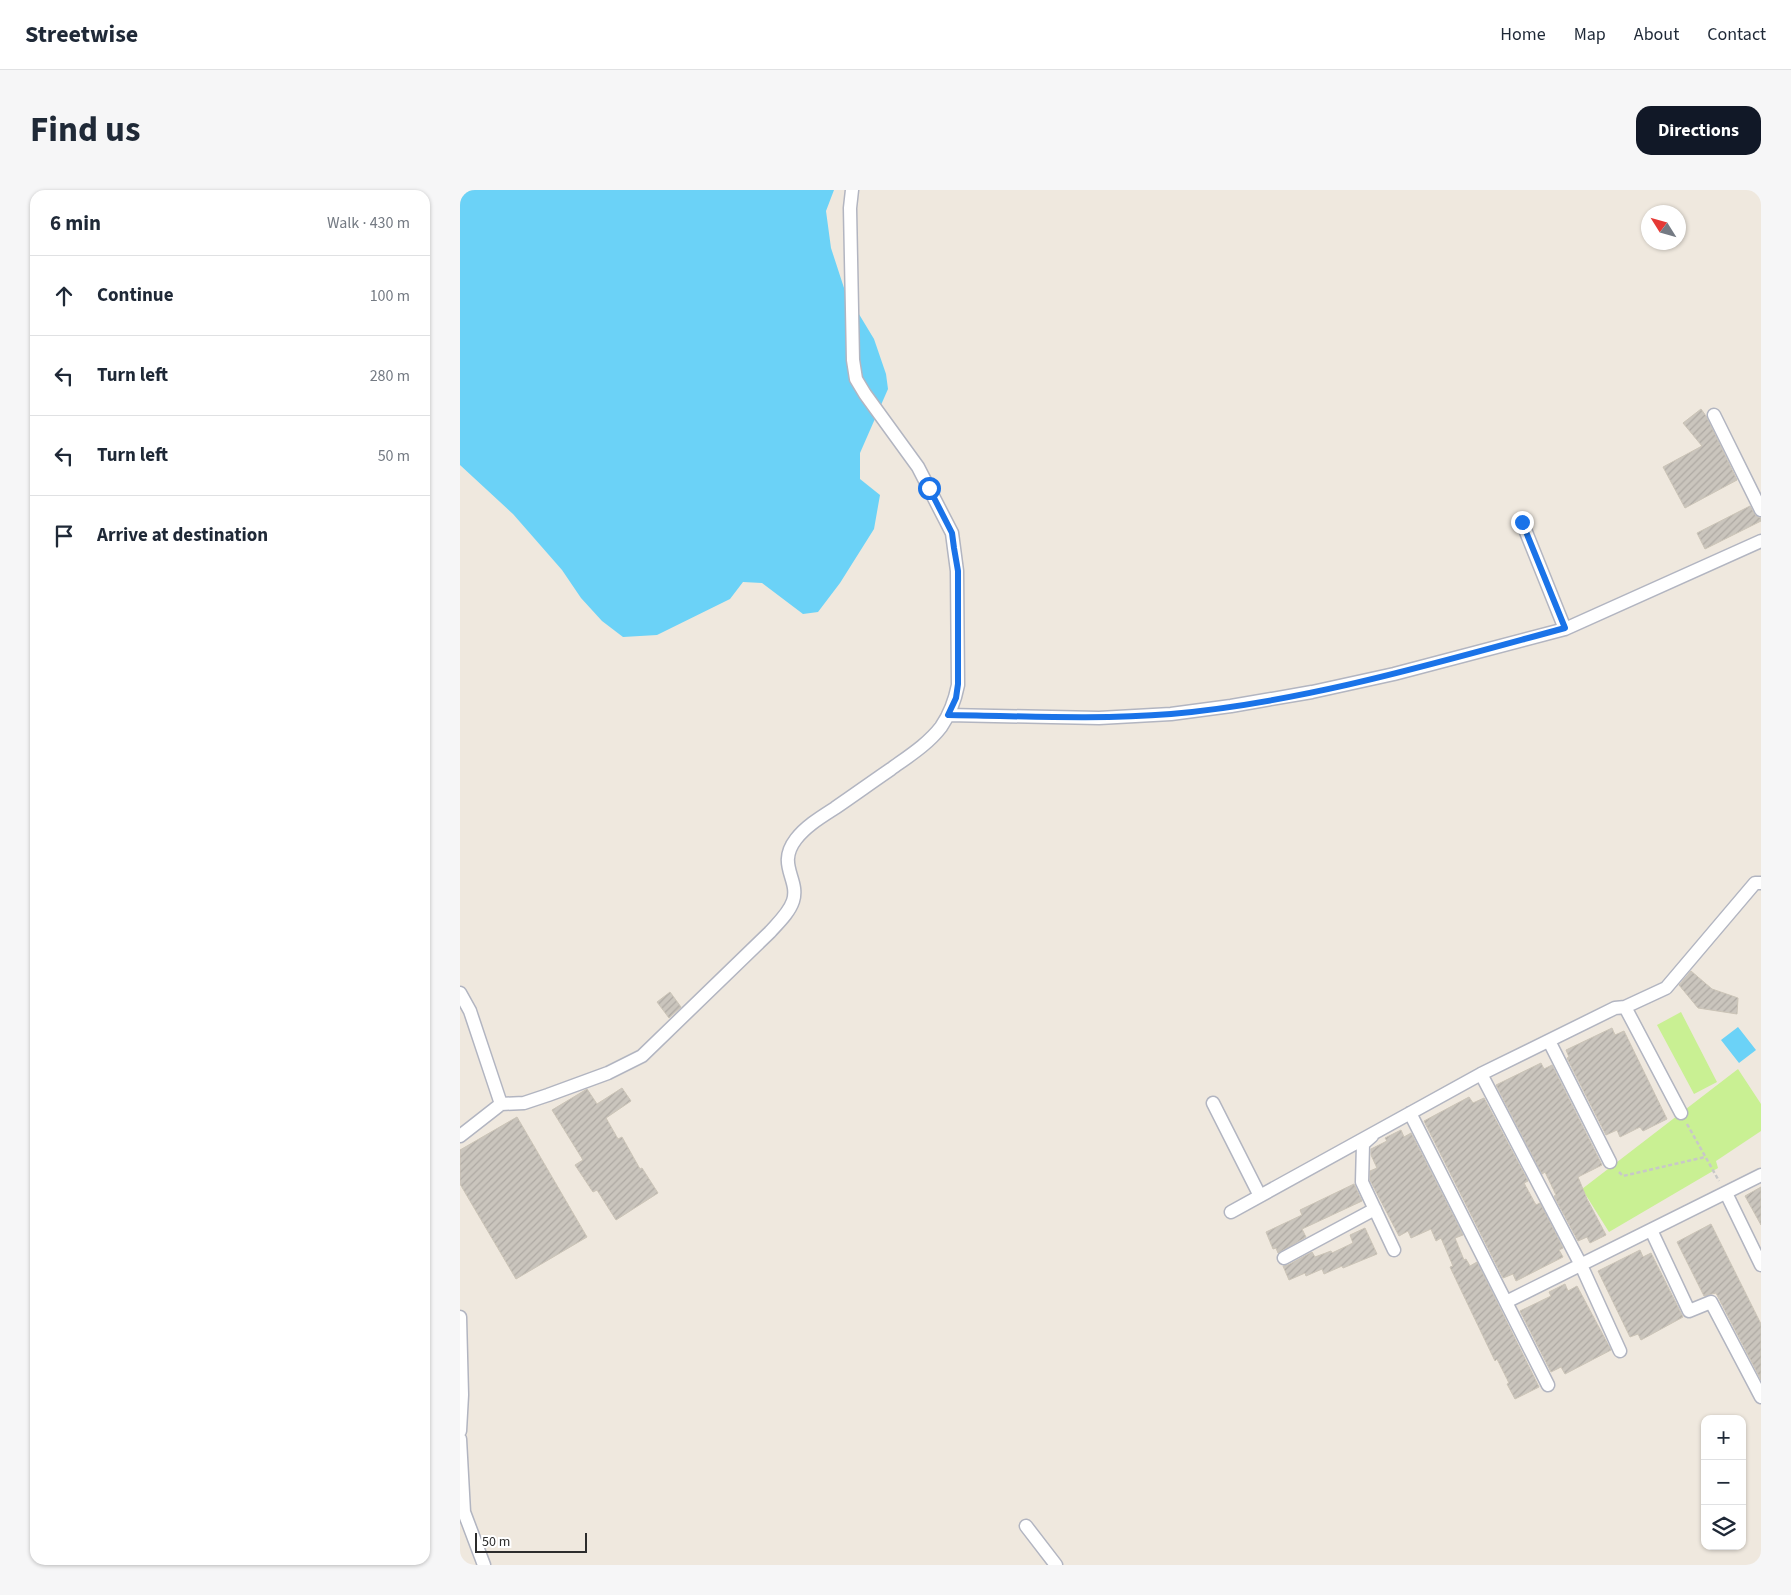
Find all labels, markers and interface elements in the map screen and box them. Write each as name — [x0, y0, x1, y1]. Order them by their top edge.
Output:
text: Streetwise — [25, 17, 138, 52]
text: Home — [1500, 22, 1546, 47]
text: Map — [1574, 22, 1606, 47]
text: About — [1634, 22, 1679, 47]
text: Contact — [1707, 22, 1766, 47]
text: Find us — [30, 105, 140, 155]
button: Directions — [1636, 106, 1761, 155]
north arrow — [1641, 205, 1686, 250]
text: 6 min — [50, 208, 101, 238]
text: Walk · 430 m — [327, 212, 410, 234]
icon: ahead — [50, 282, 78, 310]
text: Continue — [97, 282, 174, 309]
text: 100 m — [370, 285, 410, 307]
icon: left — [50, 362, 78, 390]
text: Turn left — [97, 362, 168, 389]
text: 280 m — [370, 365, 410, 387]
icon: left — [50, 442, 78, 470]
text: Turn left — [97, 442, 168, 469]
text: 50 m — [378, 445, 410, 467]
route start — [918, 477, 941, 500]
route end — [1511, 511, 1534, 534]
icon: arrive — [50, 522, 78, 550]
text: Arrive at destination — [97, 522, 268, 549]
map controls — [1701, 1415, 1746, 1550]
button: + — [1701, 1415, 1746, 1460]
button: − — [1701, 1460, 1746, 1505]
button: layers — [1701, 1505, 1746, 1550]
scale bar — [475, 1530, 588, 1553]
text: 50 m — [482, 1532, 510, 1552]

